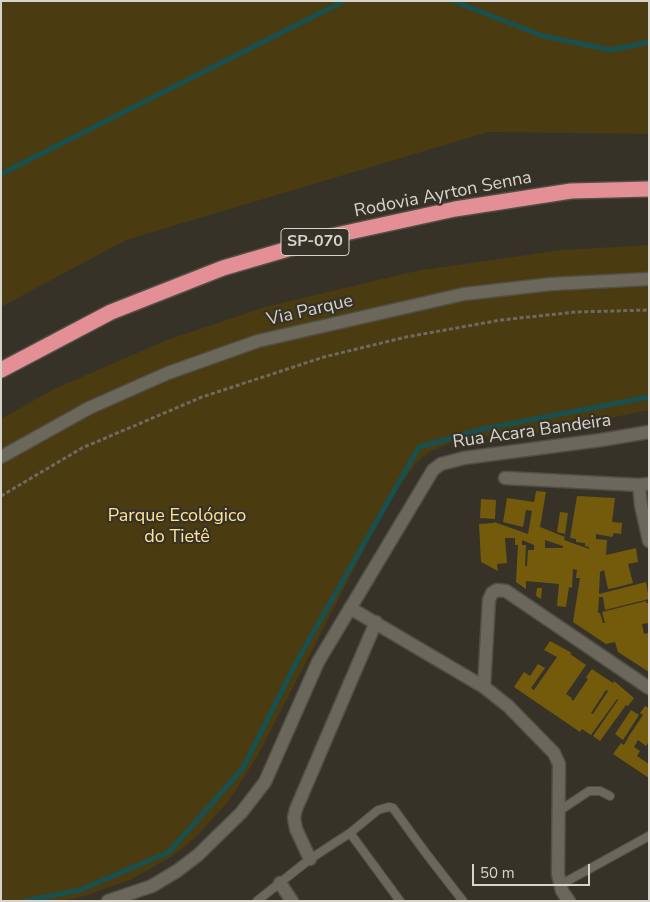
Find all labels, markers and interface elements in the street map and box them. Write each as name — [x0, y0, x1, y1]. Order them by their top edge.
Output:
street label: Rodovia Ayrton Senna — [352, 167, 534, 223]
road number: SP-070 — [281, 228, 349, 256]
street label: Via Parque — [265, 291, 355, 331]
street label: Rua Acara Bandeira — [451, 410, 613, 454]
park label: Parque Ecológico do Tietê — [108, 506, 246, 548]
scale bar — [475, 854, 592, 886]
text: 50 m — [480, 863, 515, 883]

